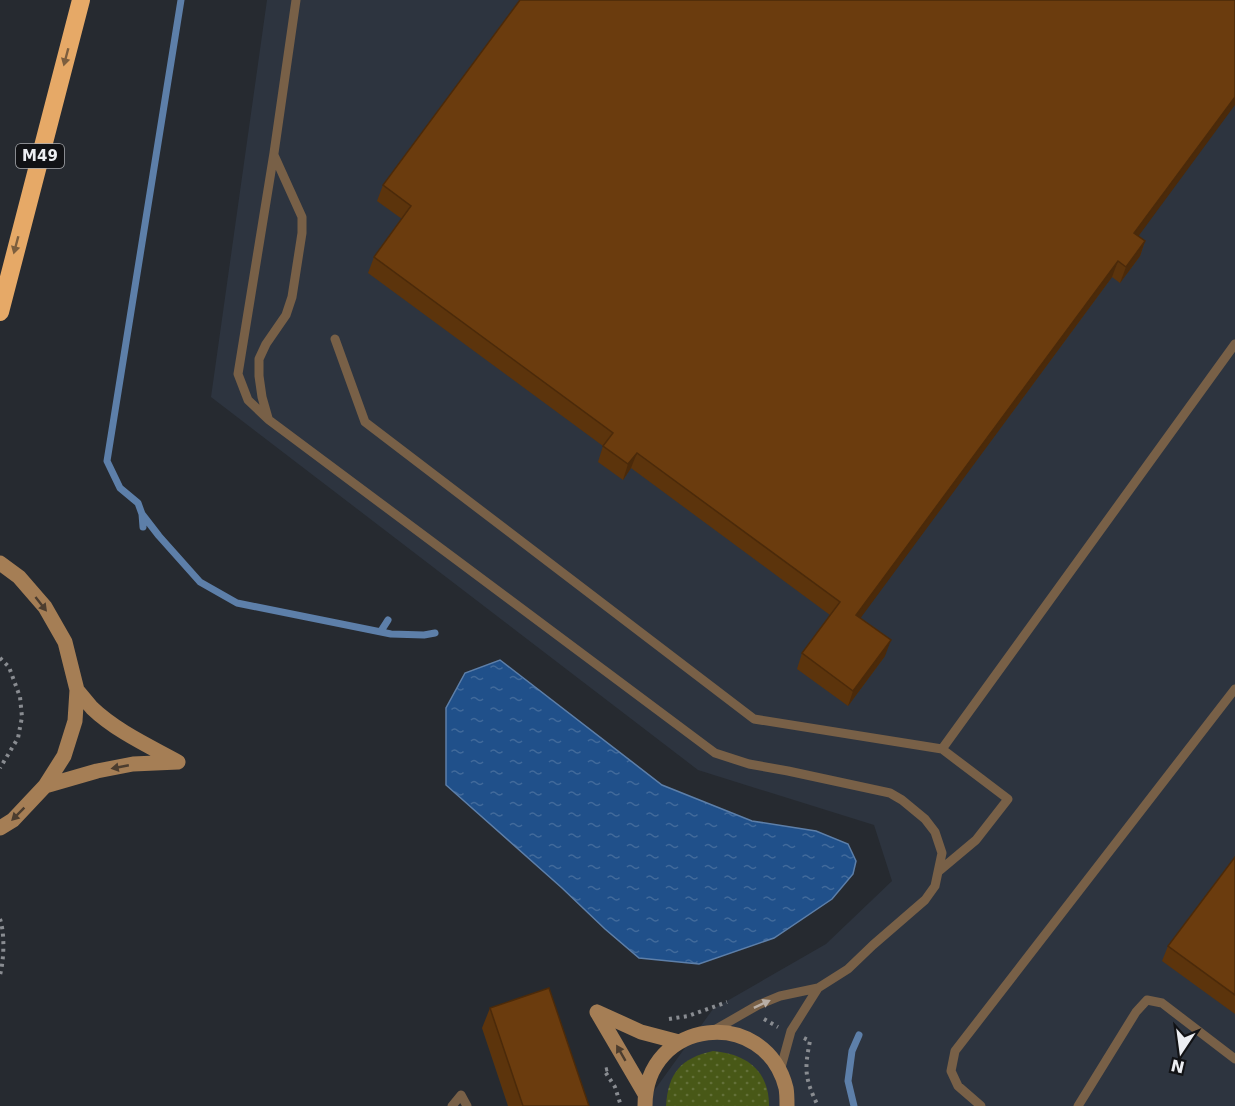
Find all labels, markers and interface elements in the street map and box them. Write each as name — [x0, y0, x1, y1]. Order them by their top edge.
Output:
one-way arrow — [61, 48, 70, 66]
road number: M49 — [16, 144, 64, 168]
one-way arrow — [11, 236, 21, 254]
one-way arrow — [35, 596, 47, 611]
one-way arrow — [110, 763, 129, 772]
one-way arrow — [12, 807, 26, 821]
one-way arrow — [754, 999, 771, 1008]
north arrow — [1151, 1022, 1211, 1082]
one-way arrow — [615, 1045, 626, 1061]
text: N — [1169, 1055, 1186, 1077]

